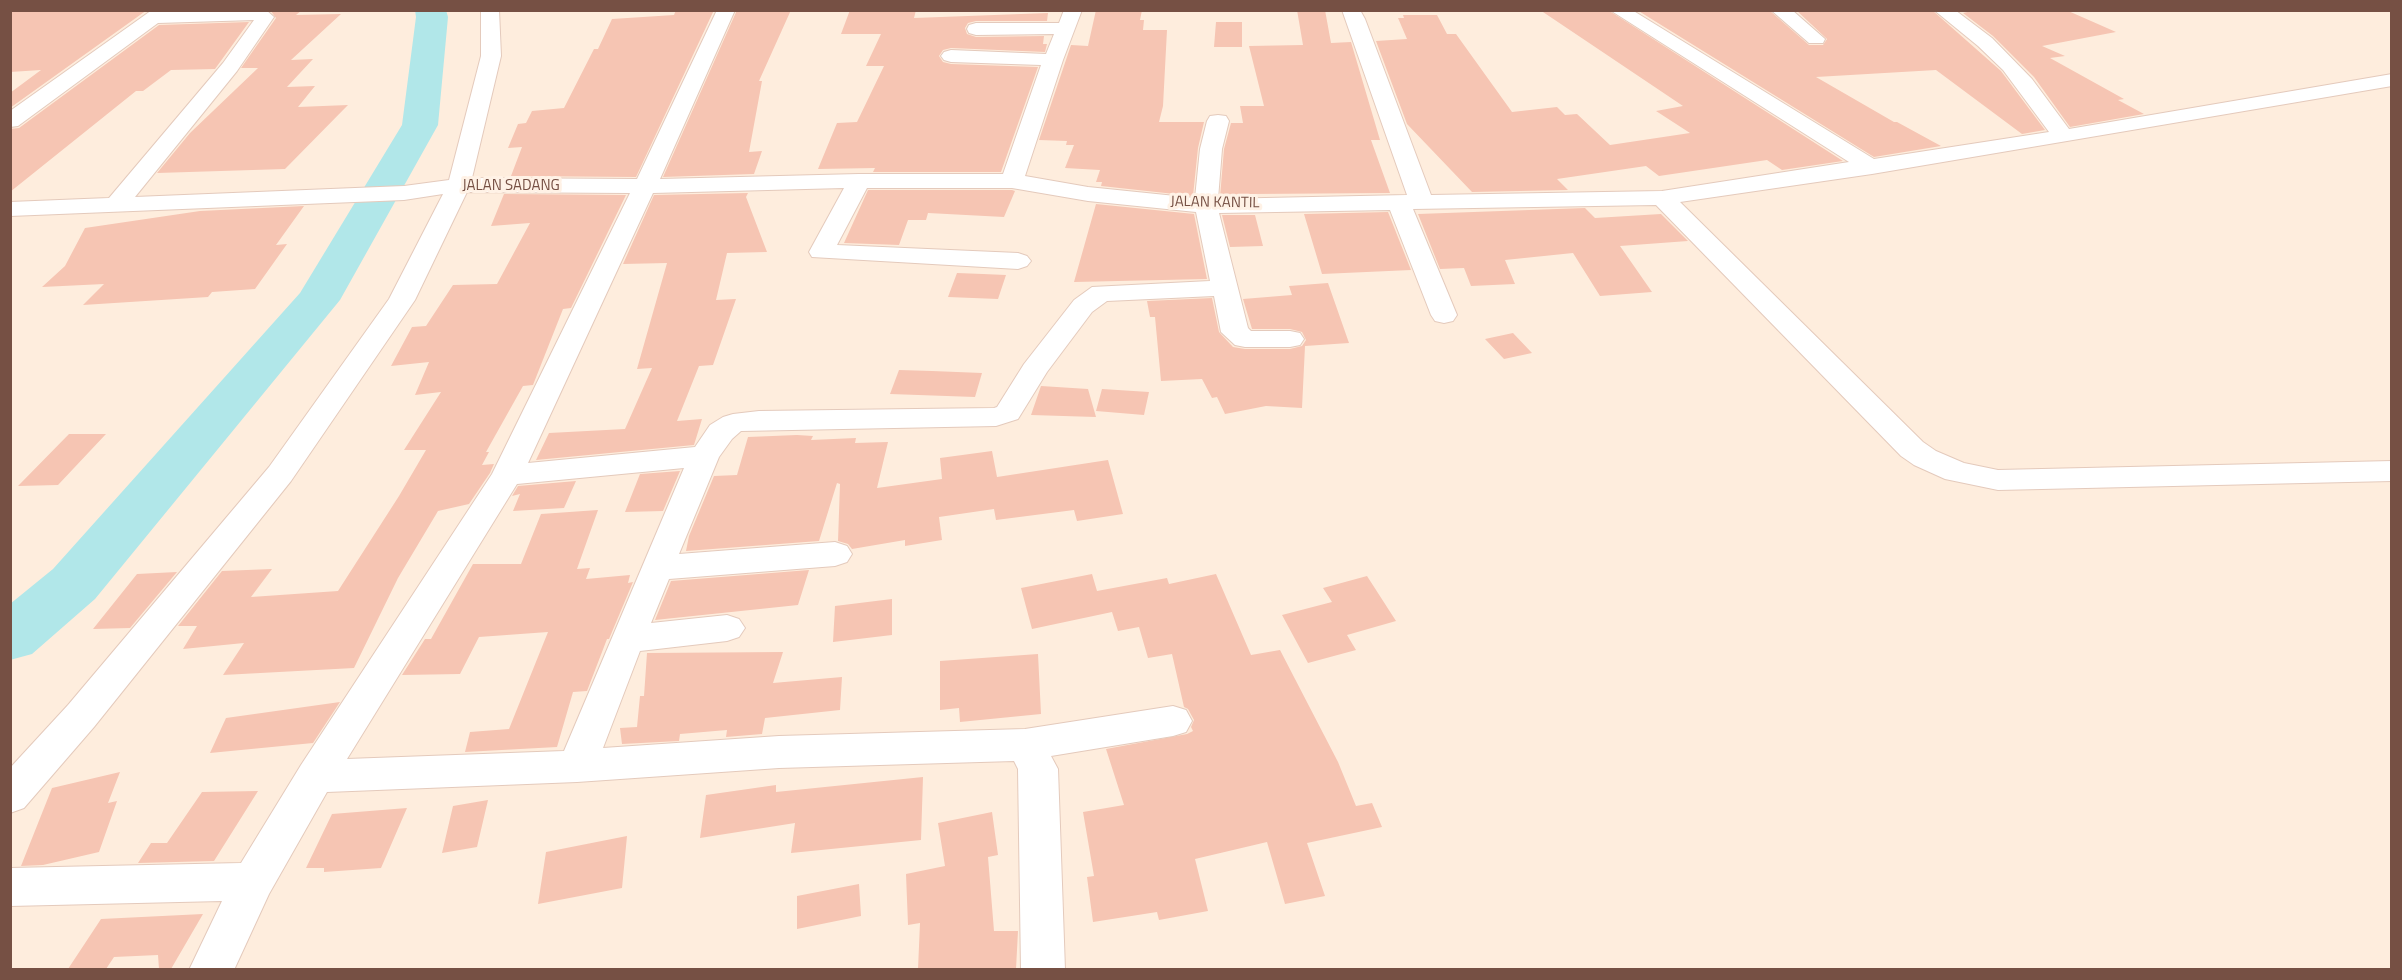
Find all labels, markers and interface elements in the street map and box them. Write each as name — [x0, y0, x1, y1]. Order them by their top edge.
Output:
street label: JALAN SADANG — [462, 177, 560, 195]
street label: JALAN KANTIL — [1170, 193, 1260, 213]

